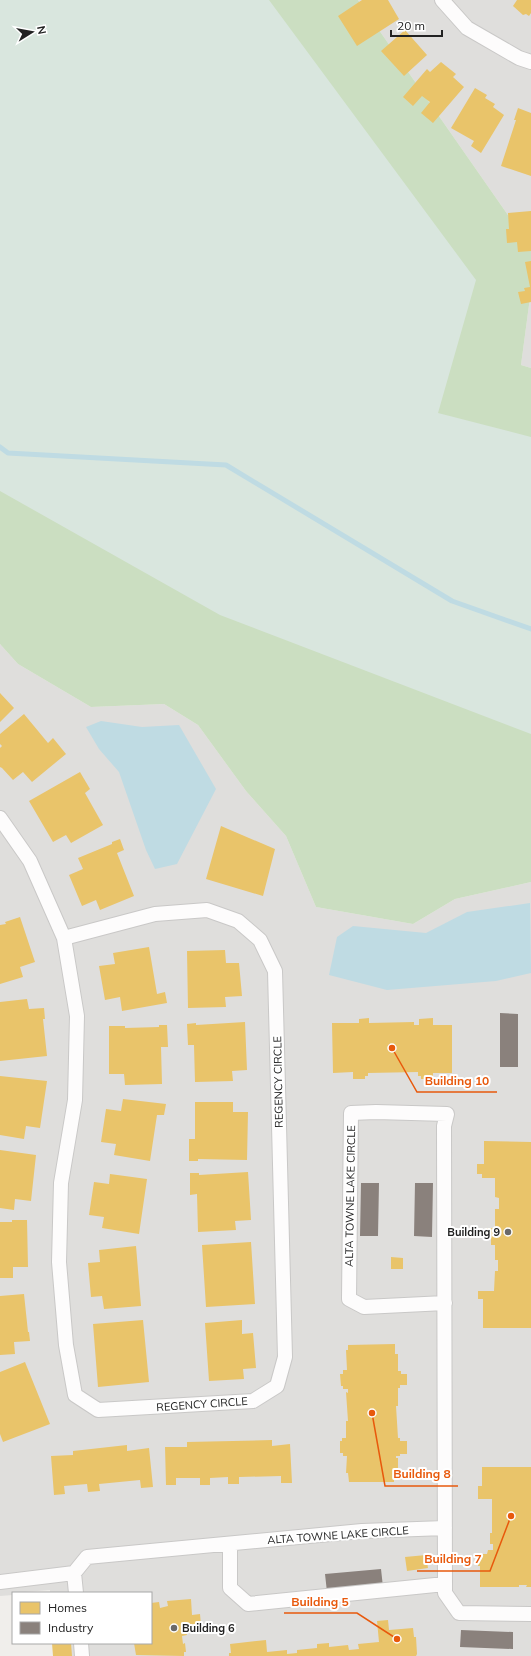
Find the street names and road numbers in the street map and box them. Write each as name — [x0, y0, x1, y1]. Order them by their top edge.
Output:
street label: REGENCY CIRCLE — [270, 1036, 286, 1128]
street label: ALTA TOWNE LAKE CIRCLE — [342, 1125, 358, 1267]
street label: REGENCY CIRCLE — [156, 1394, 248, 1414]
street label: ALTA TOWNE LAKE CIRCLE — [267, 1523, 409, 1547]

